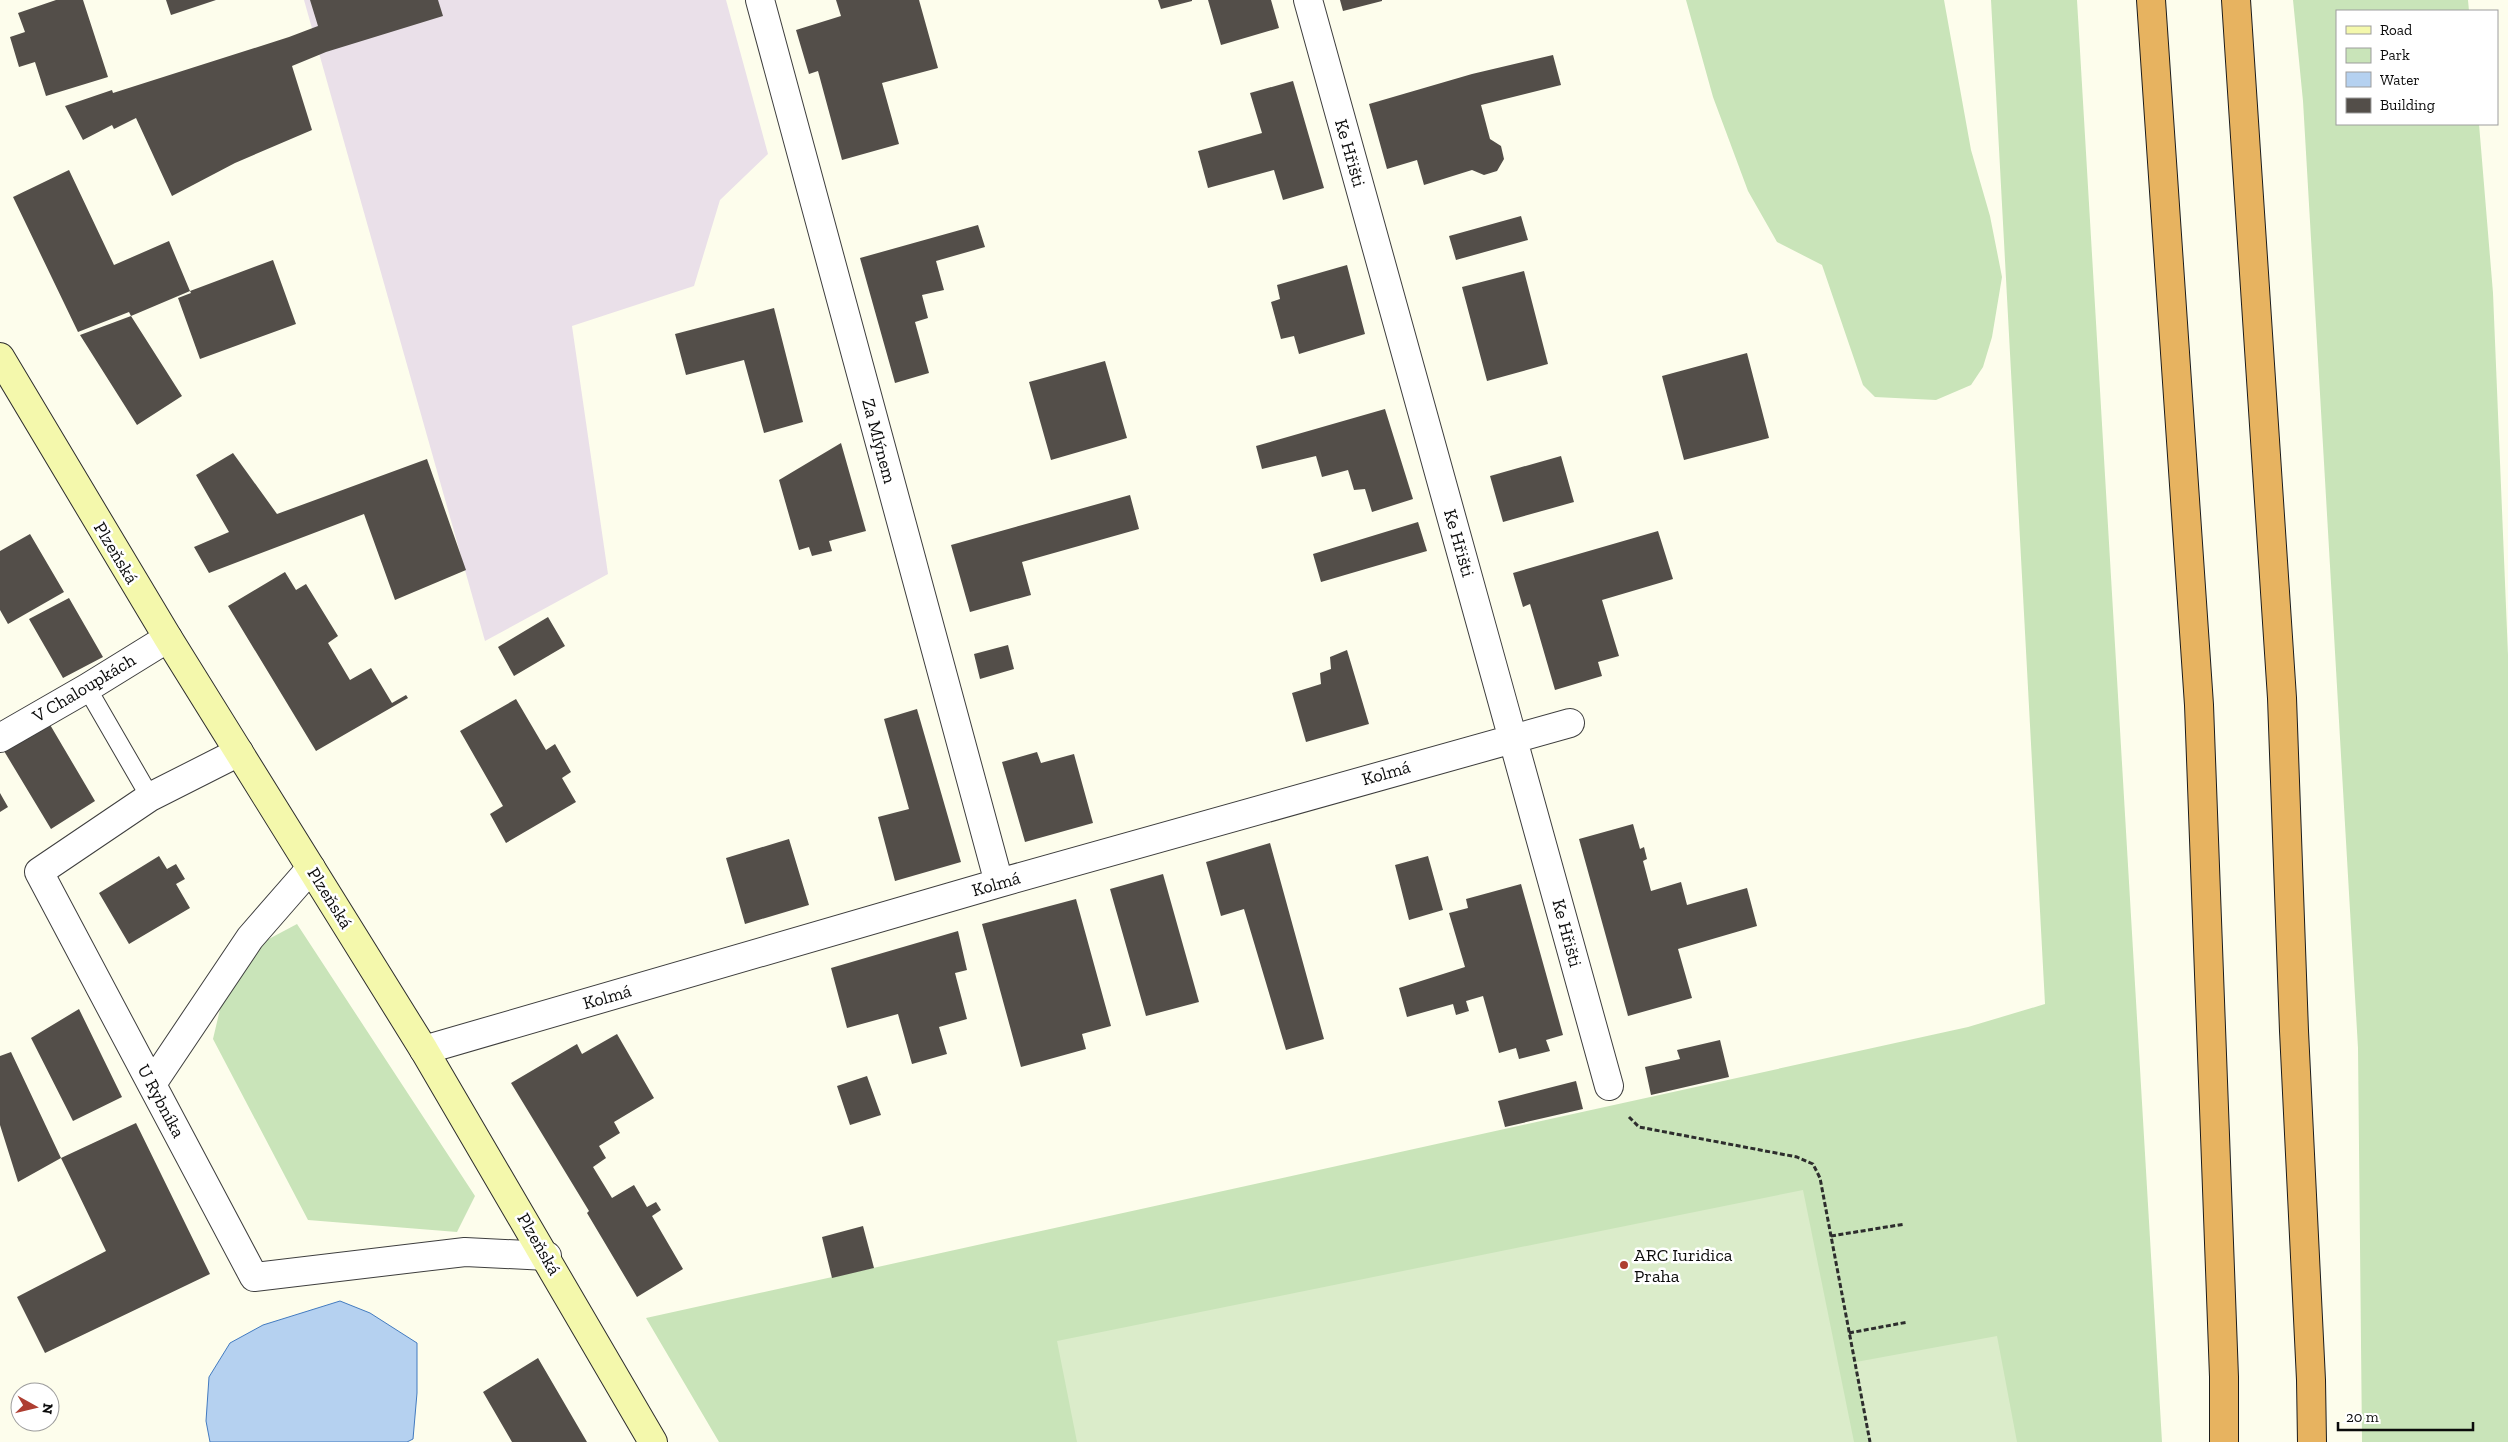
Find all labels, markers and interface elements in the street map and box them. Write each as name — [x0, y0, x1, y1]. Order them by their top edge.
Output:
legend — [2336, 10, 2498, 125]
text: Road — [2380, 21, 2413, 39]
text: Park — [2380, 46, 2410, 64]
text: Water — [2380, 71, 2420, 89]
text: Building — [2380, 96, 2435, 114]
street label: Ke Hřišti — [1330, 117, 1370, 189]
street label: Za Mlýnem — [857, 396, 901, 486]
street label: Ke Hřišti — [1439, 507, 1479, 579]
street label: Plzeňská — [89, 518, 143, 588]
street label: V Chaloupkách — [28, 649, 139, 728]
street label: Kolmá — [1359, 756, 1413, 790]
street label: Plzeňská — [303, 863, 358, 933]
street label: Kolmá — [969, 867, 1023, 901]
street label: Ke Hřišti — [1547, 897, 1587, 969]
street label: Kolmá — [580, 980, 634, 1014]
street label: U Rybníka — [132, 1060, 190, 1142]
street label: Plzeňská — [512, 1209, 566, 1279]
place label: ARC Iuridica Praha — [1634, 1244, 1733, 1287]
marker: ARC Iuridica Praha — [1618, 1259, 1630, 1271]
north arrow — [10, 1382, 60, 1432]
scale bar — [2338, 1400, 2473, 1432]
text: N — [38, 1402, 57, 1416]
text: 20 m — [2346, 1408, 2379, 1426]

